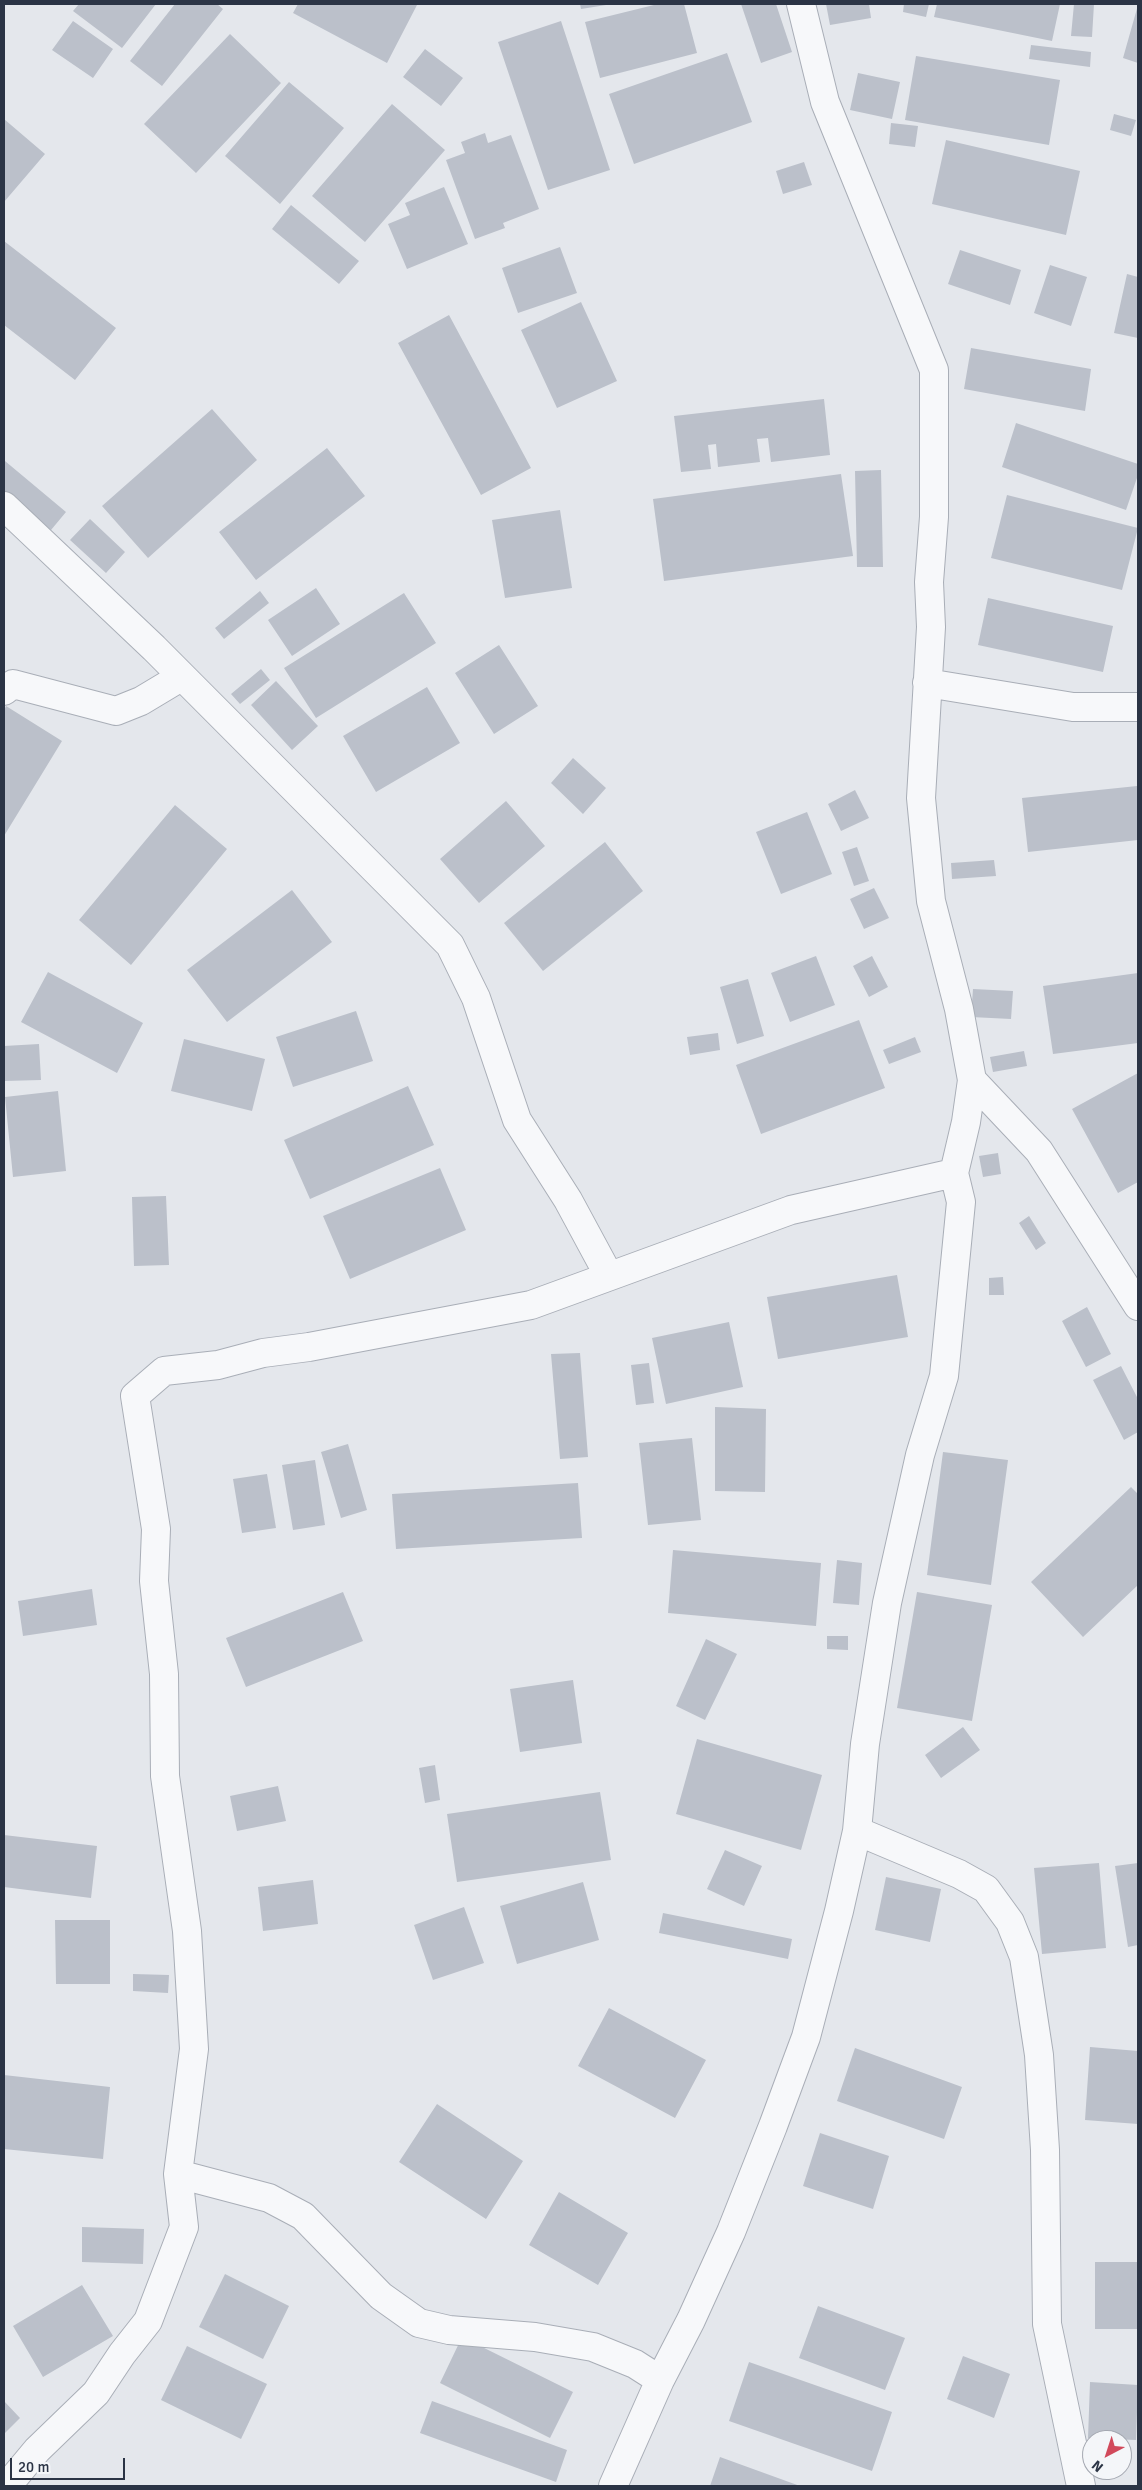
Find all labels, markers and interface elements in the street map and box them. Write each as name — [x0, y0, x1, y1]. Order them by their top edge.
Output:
north arrow — [1082, 2430, 1132, 2480]
scale bar — [12, 2448, 128, 2480]
text: N — [1088, 2456, 1107, 2476]
text: 20 m — [18, 2458, 49, 2476]

